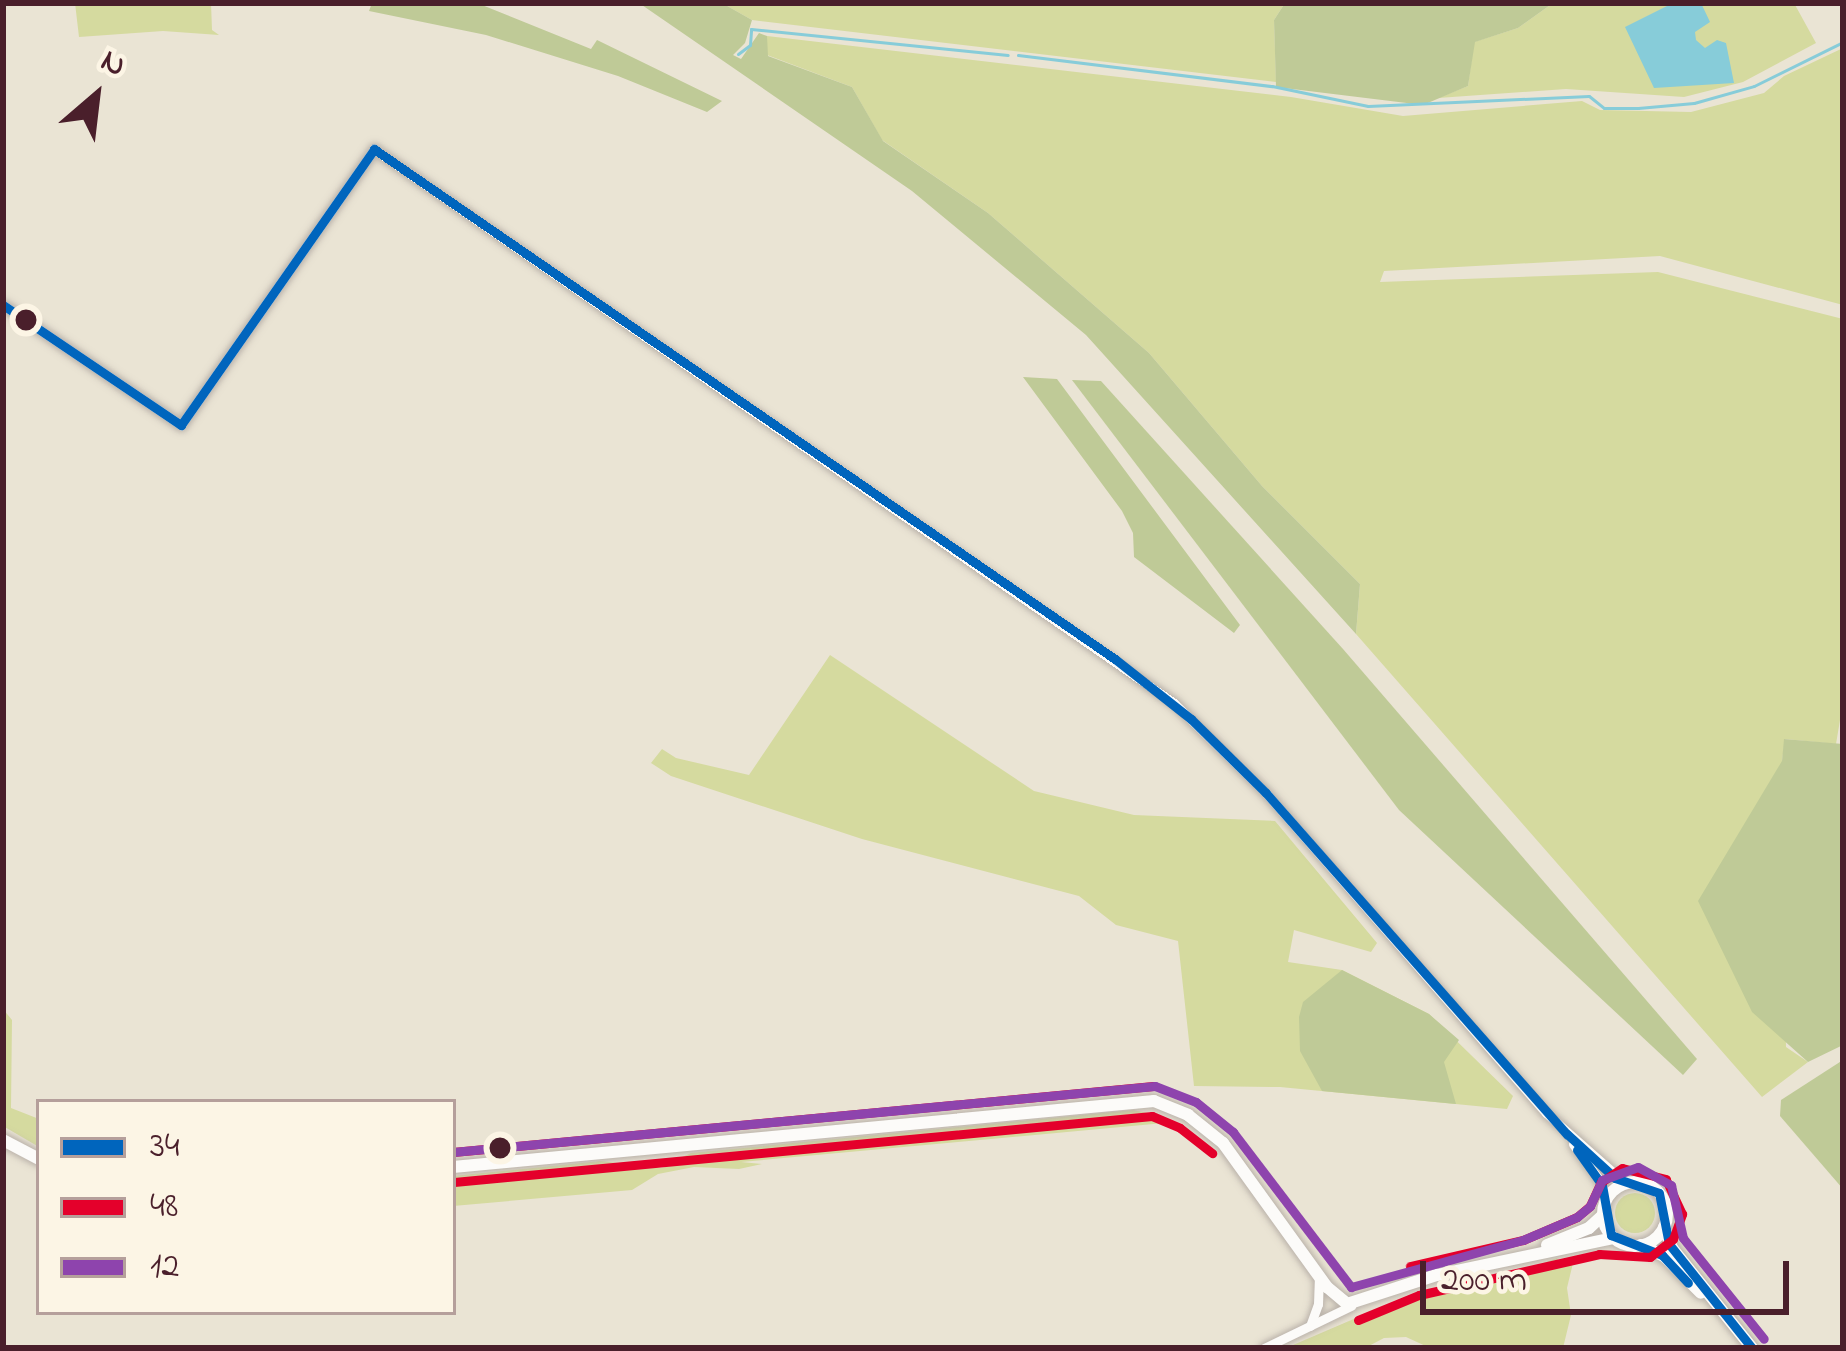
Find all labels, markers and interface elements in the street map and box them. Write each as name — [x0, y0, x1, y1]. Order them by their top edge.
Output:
north arrow — [36, 36, 156, 156]
text: N — [92, 38, 134, 91]
unlabelled marker — [15, 309, 37, 331]
legend — [36, 1099, 456, 1315]
text: 34 — [150, 1121, 180, 1174]
unlabelled marker — [489, 1137, 511, 1159]
text: 48 — [150, 1181, 178, 1234]
scale bar — [1426, 1237, 1795, 1311]
text: 12 — [150, 1241, 179, 1294]
text: 200 m — [1441, 1255, 1527, 1308]

